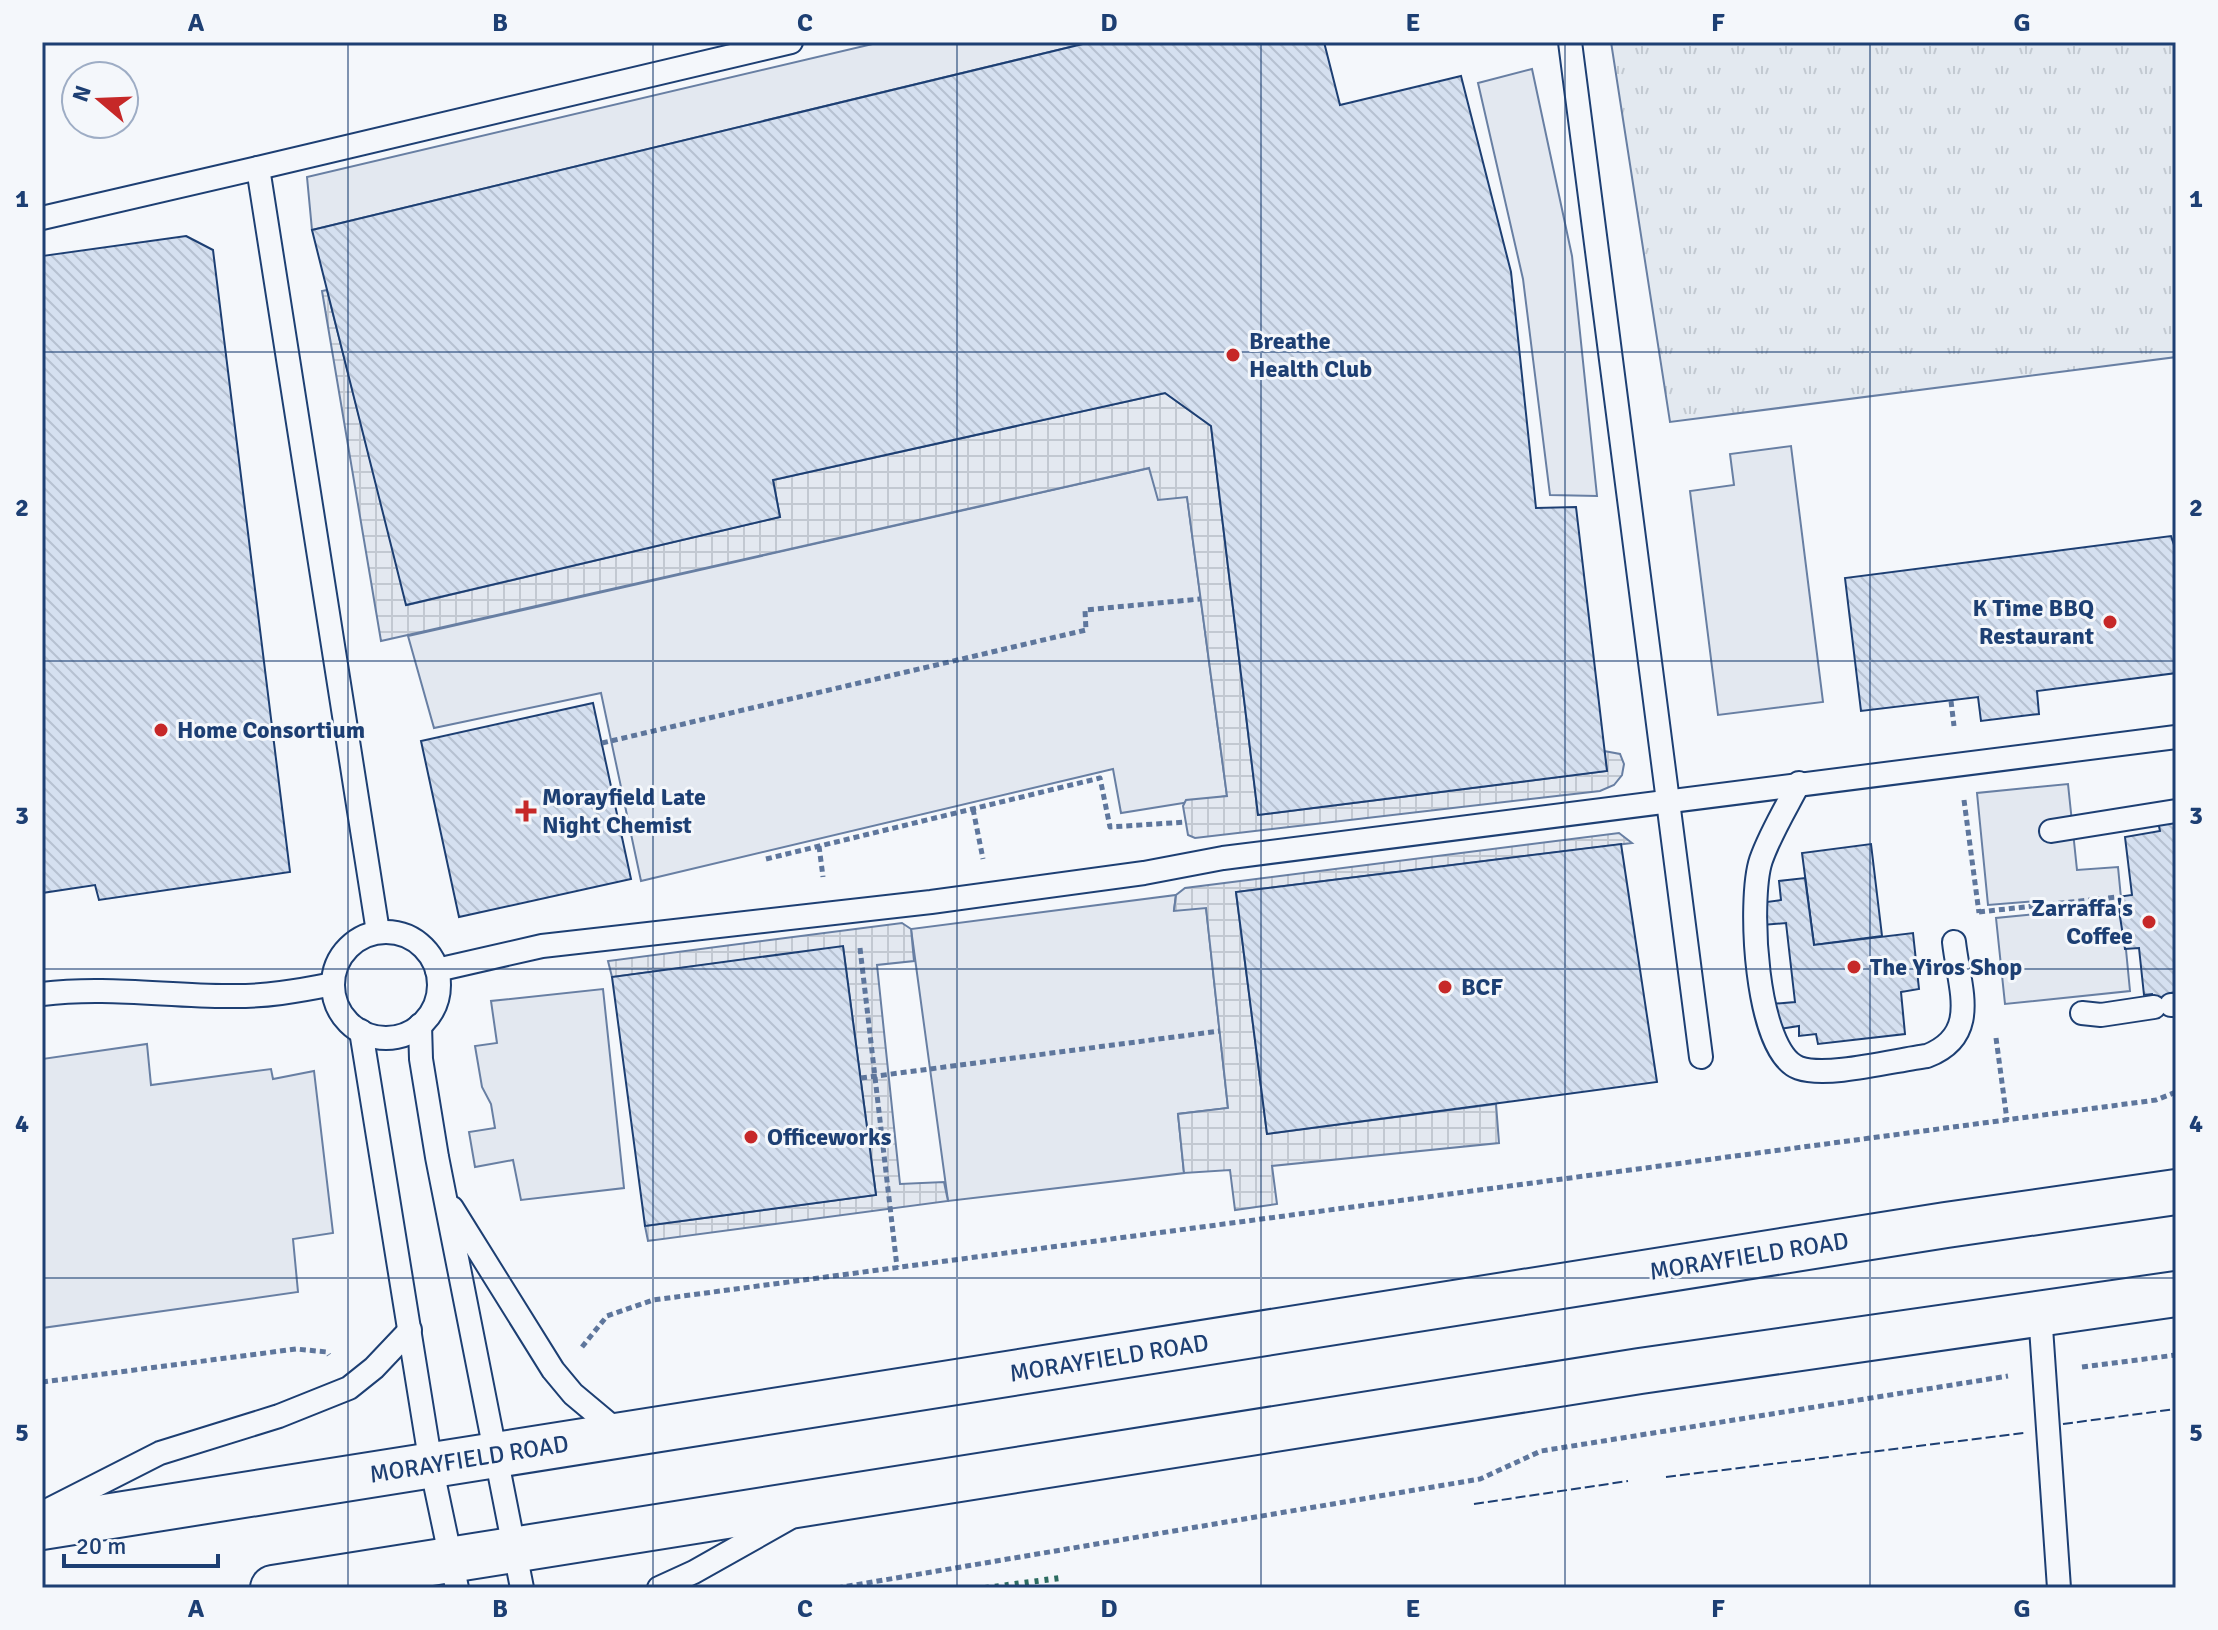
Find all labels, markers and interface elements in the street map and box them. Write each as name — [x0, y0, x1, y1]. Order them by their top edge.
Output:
text: A — [188, 7, 205, 39]
text: B — [492, 7, 508, 39]
text: C — [797, 7, 813, 39]
text: D — [1100, 7, 1118, 39]
text: E — [1406, 7, 1420, 39]
text: F — [1711, 7, 1725, 39]
text: G — [2013, 7, 2031, 39]
north arrow — [60, 60, 140, 140]
text: N — [66, 82, 97, 105]
text: 1 — [15, 183, 29, 215]
text: 1 — [2189, 183, 2203, 215]
place label: Breathe Health Club — [1249, 326, 1372, 384]
marker: Breathe Health Club — [1224, 346, 1242, 364]
text: 2 — [15, 492, 29, 524]
text: 2 — [2189, 492, 2203, 524]
place label: K Time BBQ Restaurant — [1972, 593, 2094, 651]
marker: K Time BBQ Restaurant — [2101, 613, 2119, 631]
place label: Home Consortium — [177, 715, 365, 745]
marker: Home Consortium — [152, 721, 170, 739]
place label: Morayfield Late Night Chemist — [542, 782, 706, 840]
text: 3 — [15, 800, 29, 832]
text: 3 — [2189, 800, 2203, 832]
marker: Morayfield Late Night Chemist — [517, 802, 535, 820]
place label: Zarraffa's Coffee — [2031, 893, 2133, 951]
marker: Zarraffa's Coffee — [2140, 913, 2158, 931]
place label: The Yiros Shop — [1870, 952, 2022, 982]
marker: The Yiros Shop — [1845, 958, 1863, 976]
place label: BCF — [1461, 972, 1503, 1002]
marker: BCF — [1436, 978, 1454, 996]
text: 4 — [15, 1108, 29, 1140]
text: 4 — [2189, 1108, 2203, 1140]
place label: Officeworks — [767, 1122, 892, 1152]
marker: Officeworks — [742, 1128, 760, 1146]
street label: MORAYFIELD ROAD — [1647, 1225, 1851, 1287]
street label: MORAYFIELD ROAD — [1007, 1327, 1211, 1389]
text: 5 — [15, 1417, 29, 1449]
text: 5 — [2189, 1417, 2203, 1449]
street label: MORAYFIELD ROAD — [367, 1428, 571, 1490]
scale bar — [64, 1518, 218, 1568]
text: 20 m — [76, 1531, 126, 1561]
text: A — [188, 1593, 205, 1625]
text: B — [492, 1593, 508, 1625]
text: C — [797, 1593, 813, 1625]
text: D — [1100, 1593, 1118, 1625]
text: E — [1406, 1593, 1420, 1625]
text: F — [1711, 1593, 1725, 1625]
text: G — [2013, 1593, 2031, 1625]

